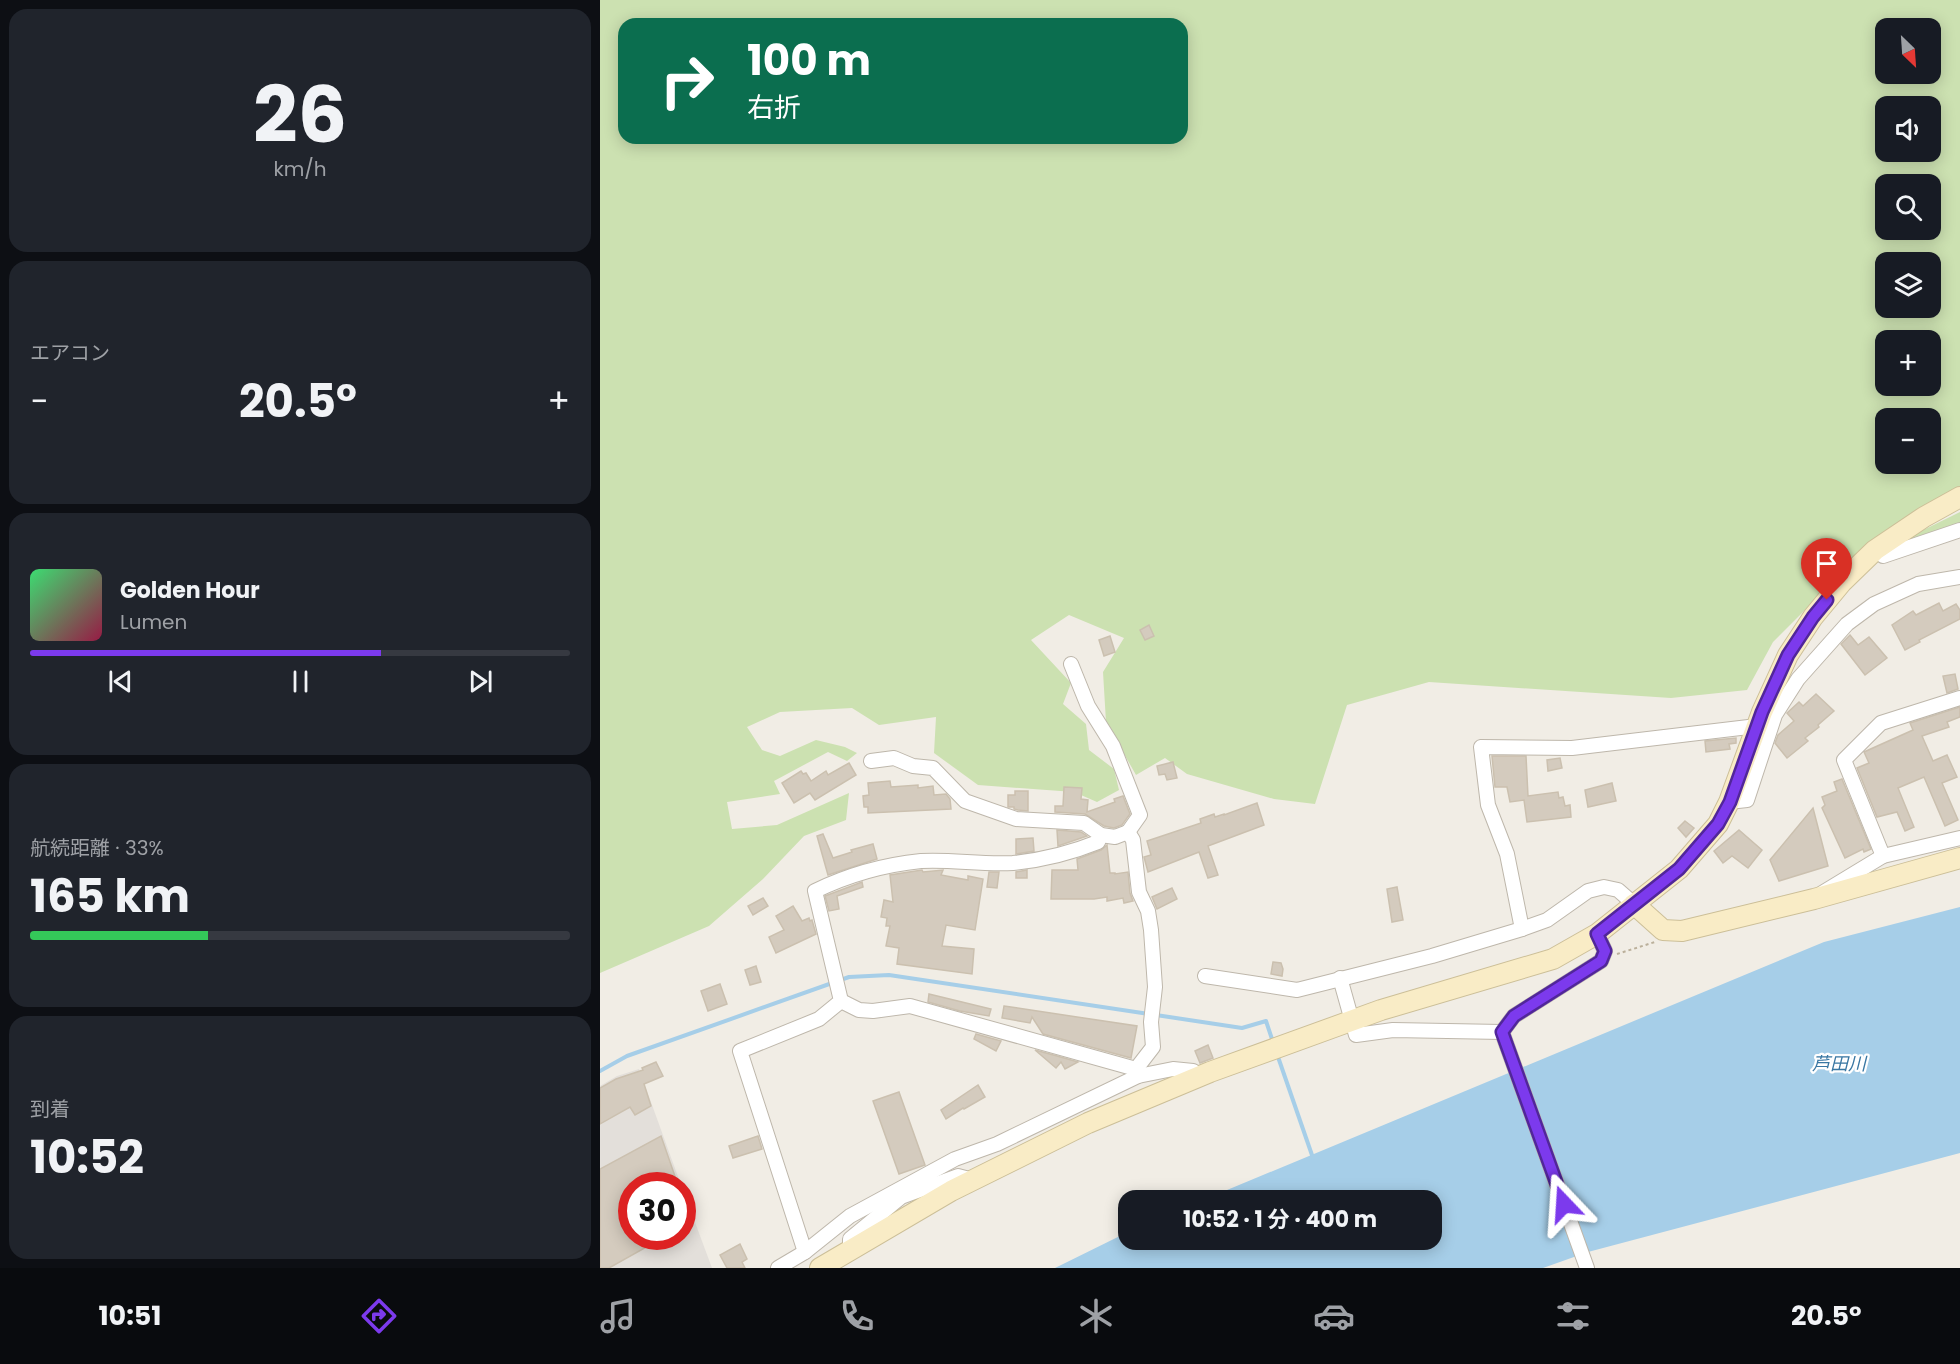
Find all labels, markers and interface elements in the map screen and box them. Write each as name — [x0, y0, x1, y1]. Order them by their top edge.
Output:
north arrow — [1875, 18, 1941, 84]
map controls — [1875, 18, 1941, 474]
text: 100 m — [747, 31, 871, 90]
icon: right — [648, 42, 726, 120]
text: 26 — [253, 60, 347, 169]
text: 右折 — [747, 89, 801, 126]
button: sound — [1875, 96, 1941, 162]
text: km/h — [273, 155, 327, 183]
button: search — [1875, 174, 1941, 240]
button: layers — [1875, 252, 1941, 318]
button: + — [1875, 330, 1941, 396]
text: エアコン — [30, 339, 110, 367]
text: 20.5° — [239, 370, 357, 433]
text: − — [30, 378, 48, 425]
text: + — [547, 378, 570, 425]
button: − — [1875, 408, 1941, 474]
pin — [1801, 538, 1852, 600]
icon: arrive — [1810, 547, 1843, 580]
text: Golden Hour — [120, 575, 260, 606]
text: Lumen — [120, 608, 187, 636]
icon: previous — [104, 665, 137, 698]
icon: pause — [284, 665, 317, 698]
icon: next — [464, 665, 497, 698]
text: 航続距離 · 33% — [30, 834, 164, 862]
text: 165 km — [30, 865, 190, 928]
water label: 芦田川 — [1812, 1051, 1868, 1076]
text: 到着 — [30, 1095, 70, 1123]
text: 10:52 — [30, 1126, 144, 1189]
speed limit sign: 30 — [618, 1172, 696, 1250]
position arrow — [1532, 1172, 1596, 1236]
text: 10:52 · 1 分 · 400 m — [1183, 1204, 1377, 1235]
icon: directions — [358, 1295, 400, 1337]
icon: music — [597, 1295, 639, 1337]
icon: phone — [836, 1295, 878, 1337]
icon: climate — [1075, 1295, 1117, 1337]
icon: car — [1313, 1295, 1355, 1337]
icon: filters — [1552, 1295, 1594, 1337]
text: 10:51 — [98, 1297, 162, 1334]
text: 20.5° — [1791, 1297, 1862, 1334]

